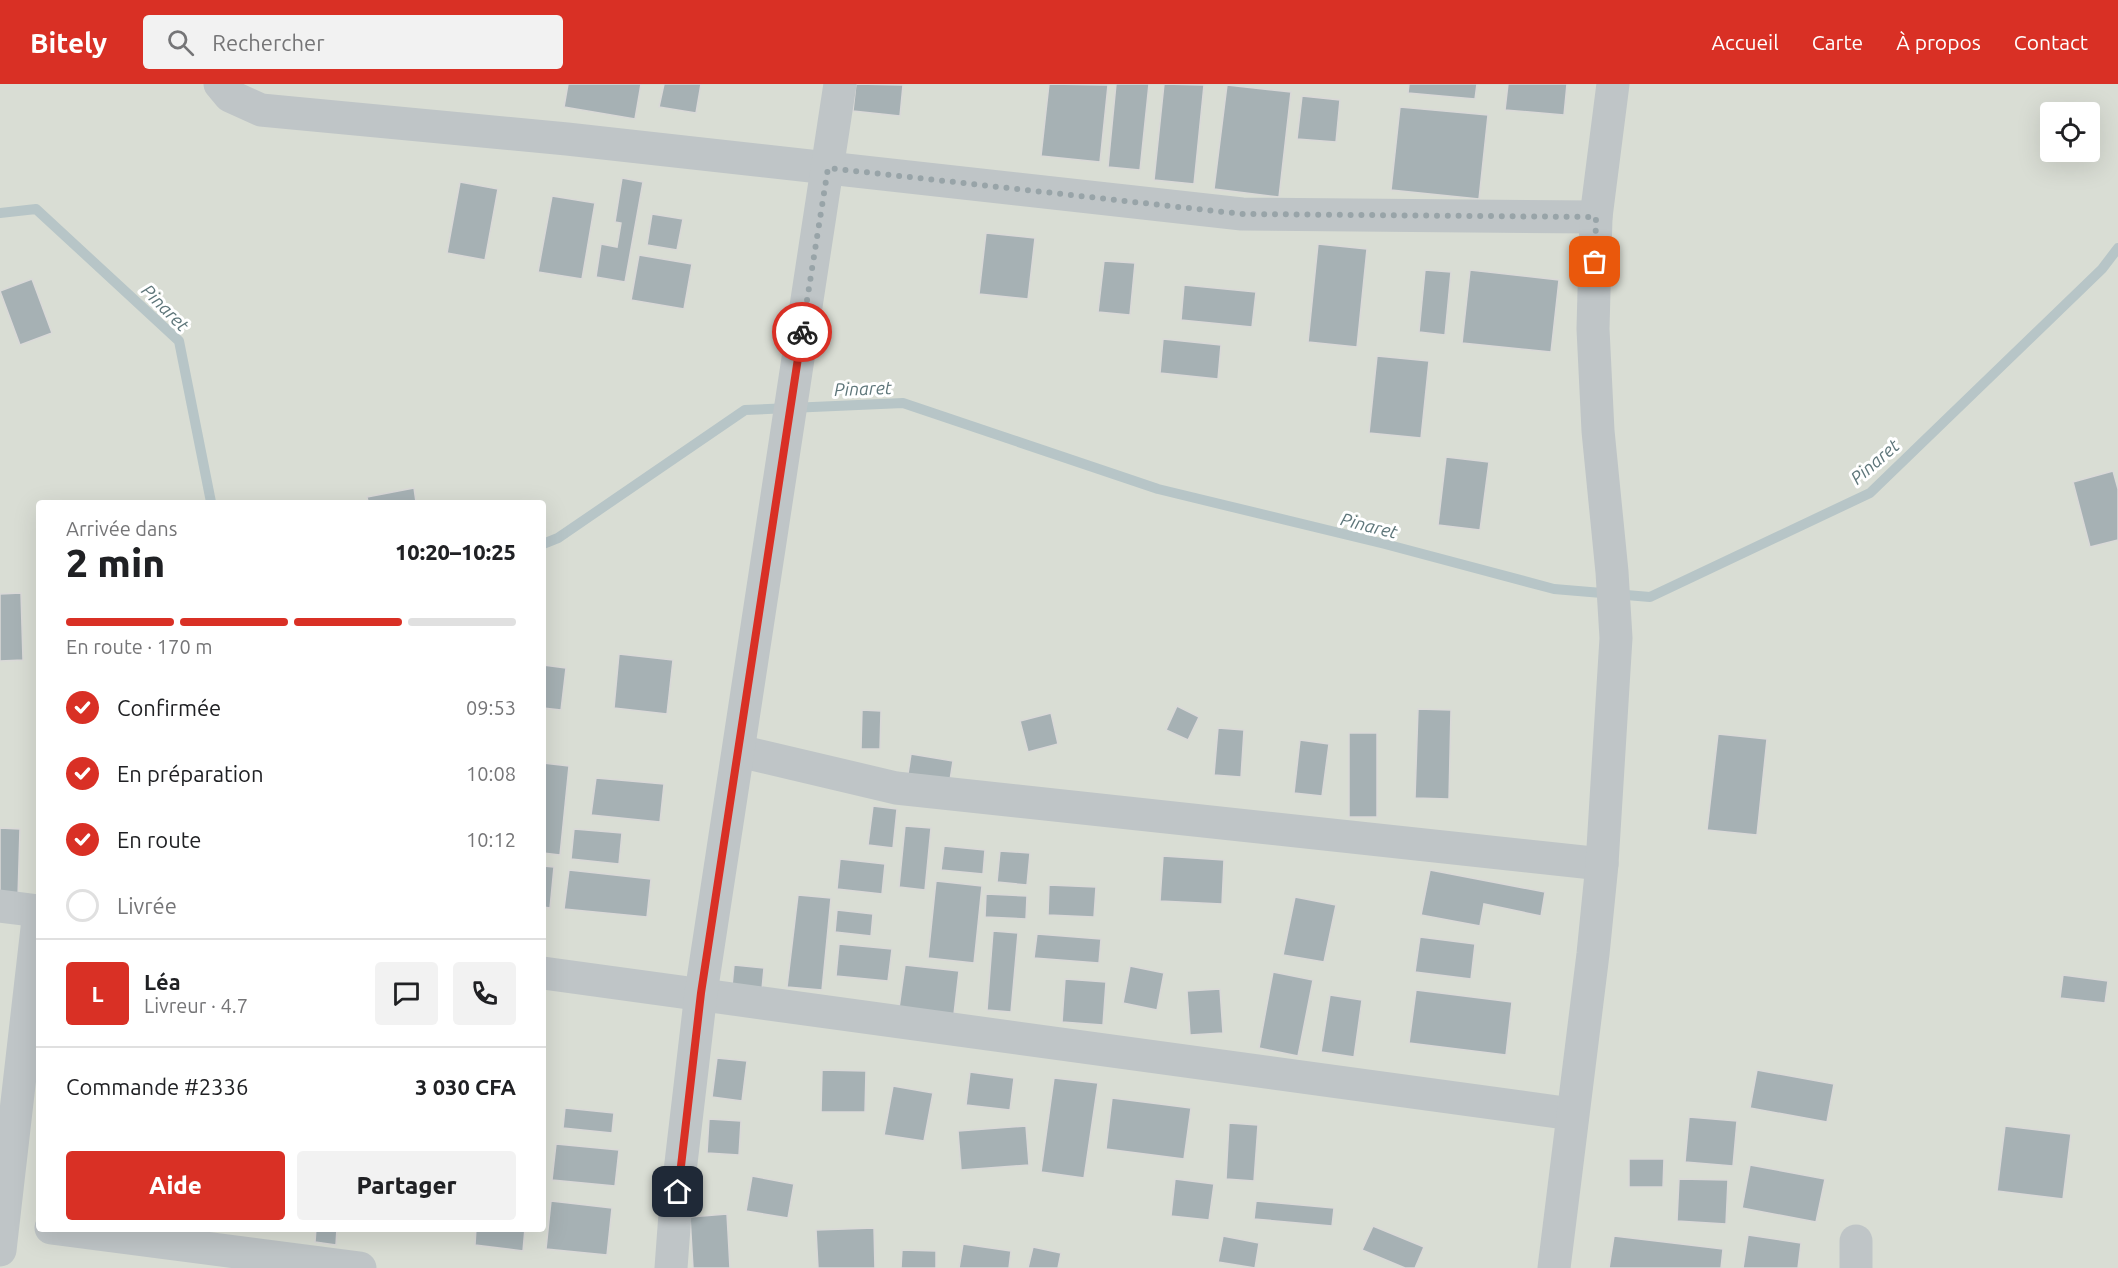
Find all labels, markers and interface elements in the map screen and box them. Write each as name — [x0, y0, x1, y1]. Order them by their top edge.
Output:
search box — [143, 15, 563, 69]
icon: search — [164, 26, 197, 59]
text: Bitely — [30, 27, 107, 58]
text: Rechercher — [212, 30, 325, 55]
text: Accueil — [1711, 30, 1779, 54]
text: Carte — [1812, 30, 1863, 54]
text: À propos — [1896, 30, 1981, 54]
text: Contact — [2014, 30, 2088, 54]
map controls — [2040, 102, 2100, 162]
button: locate — [2040, 102, 2100, 162]
pin — [1569, 236, 1620, 287]
icon: bag — [1578, 245, 1611, 278]
water label: Pinaret — [138, 280, 194, 335]
courier — [772, 302, 832, 362]
icon: bike — [786, 316, 819, 349]
water label: Pinaret — [834, 377, 893, 399]
water label: Pinaret — [1846, 434, 1903, 488]
water label: Pinaret — [1339, 508, 1401, 542]
text: Arrivée dans — [66, 517, 177, 540]
text: 10:20–10:25 — [395, 539, 516, 564]
text: 2 min — [66, 541, 165, 584]
text: En route · 170 m — [66, 635, 213, 658]
icon: check — [66, 691, 99, 724]
text: Confirmée — [117, 695, 221, 720]
text: 09:53 — [466, 696, 516, 719]
icon: check — [66, 757, 99, 790]
text: En préparation — [117, 761, 264, 786]
text: 10:08 — [466, 762, 516, 785]
icon: check — [66, 823, 99, 856]
text: En route — [117, 827, 201, 852]
text: 10:12 — [466, 828, 516, 851]
text: Livrée — [117, 893, 177, 918]
button: chat — [375, 962, 438, 1025]
button: phone — [453, 962, 516, 1025]
text: Léa — [144, 969, 181, 994]
text: L — [91, 981, 104, 1006]
text: Livreur · 4.7 — [144, 994, 248, 1017]
text: Commande #2336 — [66, 1074, 248, 1099]
text: 3 030 CFA — [415, 1074, 516, 1099]
button: Aide — [66, 1151, 285, 1220]
button: Partager — [297, 1151, 516, 1220]
pin — [652, 1166, 703, 1217]
icon: home — [661, 1175, 694, 1208]

